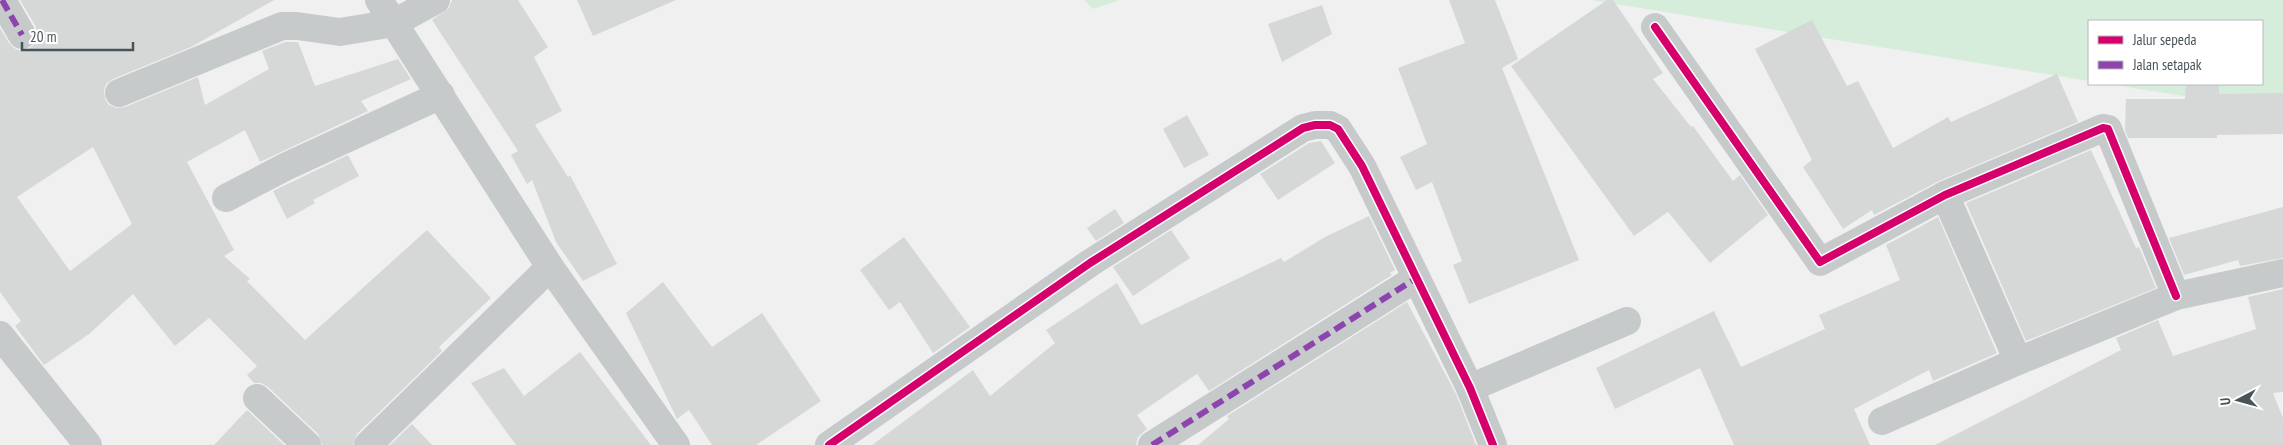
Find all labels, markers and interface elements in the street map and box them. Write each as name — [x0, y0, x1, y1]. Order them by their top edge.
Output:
scale bar — [22, 20, 134, 52]
legend — [2088, 20, 2263, 85]
text: 20 m — [30, 27, 56, 46]
text: Jalur sepeda — [2132, 30, 2196, 49]
text: Jalan setapak — [2132, 55, 2202, 74]
north arrow — [2213, 375, 2263, 425]
text: U — [2216, 397, 2234, 406]

